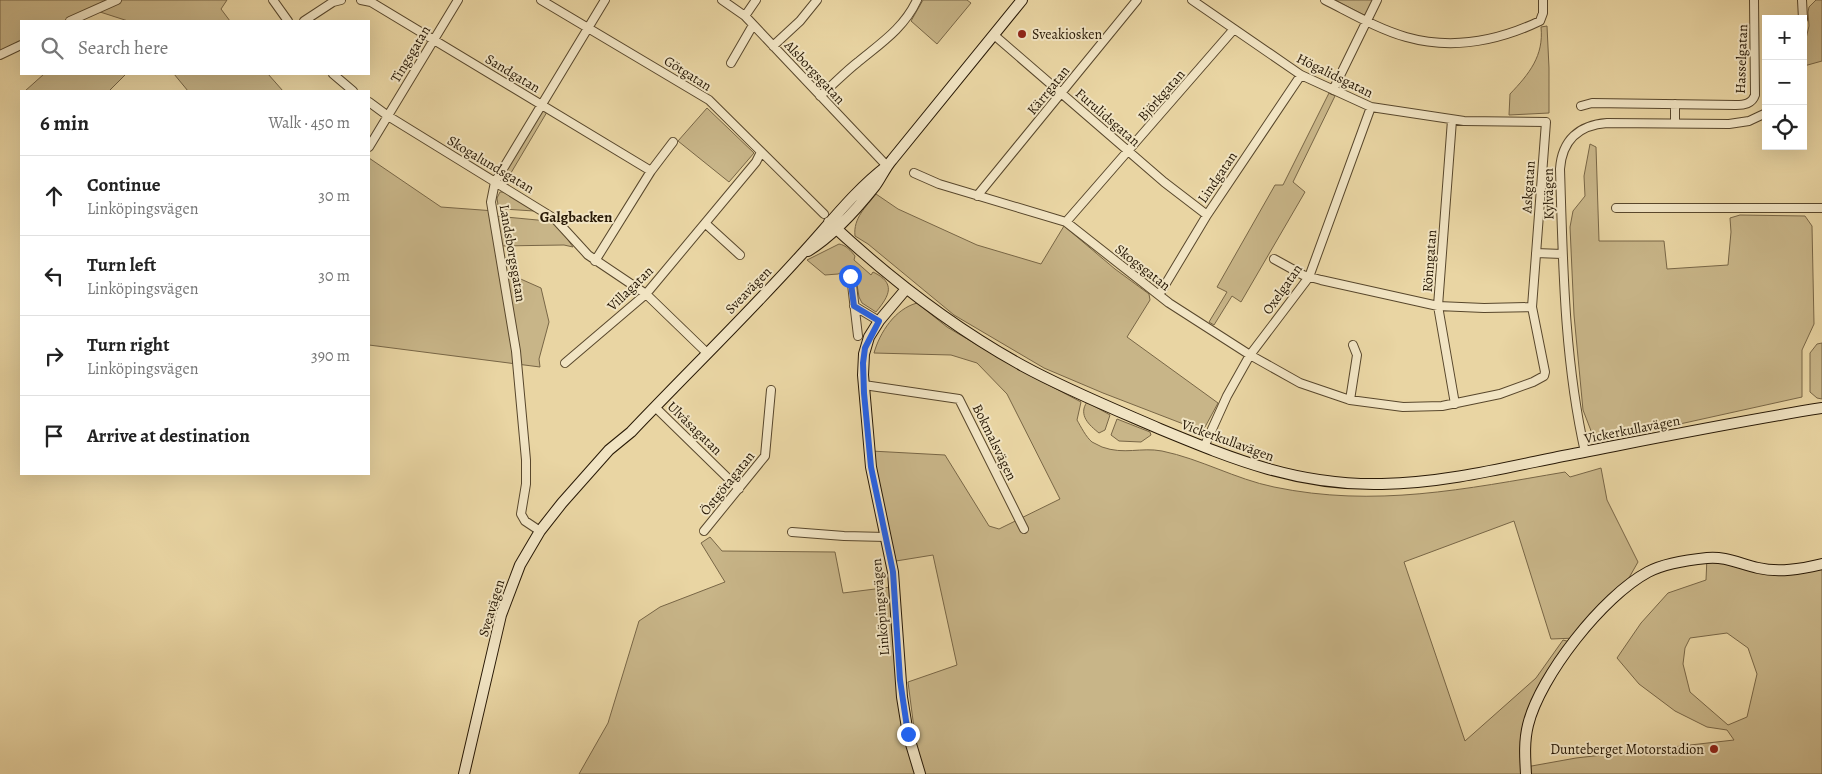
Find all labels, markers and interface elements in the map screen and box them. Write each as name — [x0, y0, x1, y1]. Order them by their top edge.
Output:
map controls — [1762, 15, 1807, 150]
button: + — [1762, 15, 1807, 60]
search box — [20, 20, 370, 75]
street label: Tingsgatan — [386, 22, 435, 86]
street label: Hasselgatan — [1731, 23, 1752, 94]
place label: Sveakiosken — [1032, 25, 1102, 44]
marker: Sveakiosken — [1016, 28, 1028, 40]
icon: search — [38, 34, 66, 62]
text: Search here — [78, 35, 168, 61]
street label: Alsborgsgatan — [779, 35, 849, 109]
street label: Högalidsgatan — [1293, 49, 1377, 102]
street label: Sandgatan — [482, 50, 544, 97]
street label: Götgatan — [660, 51, 715, 96]
button: − — [1762, 60, 1807, 105]
street label: Kärrgatan — [1023, 62, 1074, 119]
street label: Björkgatan — [1134, 65, 1189, 125]
street label: Furulidsgatan — [1071, 84, 1144, 151]
button: locate — [1762, 105, 1807, 150]
text: 6 min — [40, 109, 89, 137]
text: Walk · 450 m — [268, 112, 350, 134]
street label: Skogalundsgatan — [444, 131, 538, 198]
street label: Lindgatan — [1193, 147, 1242, 207]
street label: Askgatan — [1517, 160, 1540, 215]
street label: Kylvägen — [1539, 168, 1558, 220]
text: Continue — [87, 172, 161, 198]
icon: ahead — [40, 182, 68, 210]
text: 30 m — [318, 185, 350, 207]
text: Linköpingsvägen — [87, 198, 198, 220]
street label: Landsborgsgatan — [495, 203, 530, 304]
district label: Galgbacken — [540, 207, 613, 227]
street label: Rönngatan — [1418, 229, 1441, 293]
street label: Skogsgatan — [1111, 240, 1175, 295]
text: Turn left — [87, 252, 156, 278]
street label: Oxelgatan — [1258, 260, 1307, 318]
street label: Villagatan — [602, 261, 658, 316]
icon: left — [40, 262, 68, 290]
street label: Sveavägen — [721, 262, 776, 318]
text: 30 m — [318, 265, 350, 287]
route start — [839, 265, 862, 288]
text: Linköpingsvägen — [87, 278, 198, 300]
text: Turn right — [87, 332, 169, 358]
icon: right — [40, 342, 68, 370]
text: 390 m — [311, 345, 350, 367]
text: Linköpingsvägen — [87, 358, 198, 380]
street label: Ulvåsagatan — [663, 397, 727, 460]
street label: Bokmalsvägen — [968, 401, 1021, 484]
street label: Vickerkullavägen — [1582, 411, 1682, 448]
street label: Vickerkullavägen — [1178, 415, 1277, 466]
icon: arrive — [40, 422, 68, 450]
text: Arrive at destination — [87, 423, 250, 449]
street label: Östgötagatan — [696, 447, 759, 519]
street label: Linköpingsvägen — [867, 557, 894, 656]
street label: Sveavägen — [474, 577, 509, 639]
route end — [897, 723, 920, 746]
place label: Dunteberget Motorstadion — [1550, 740, 1704, 759]
marker: Dunteberget Motorstadion — [1708, 743, 1720, 755]

